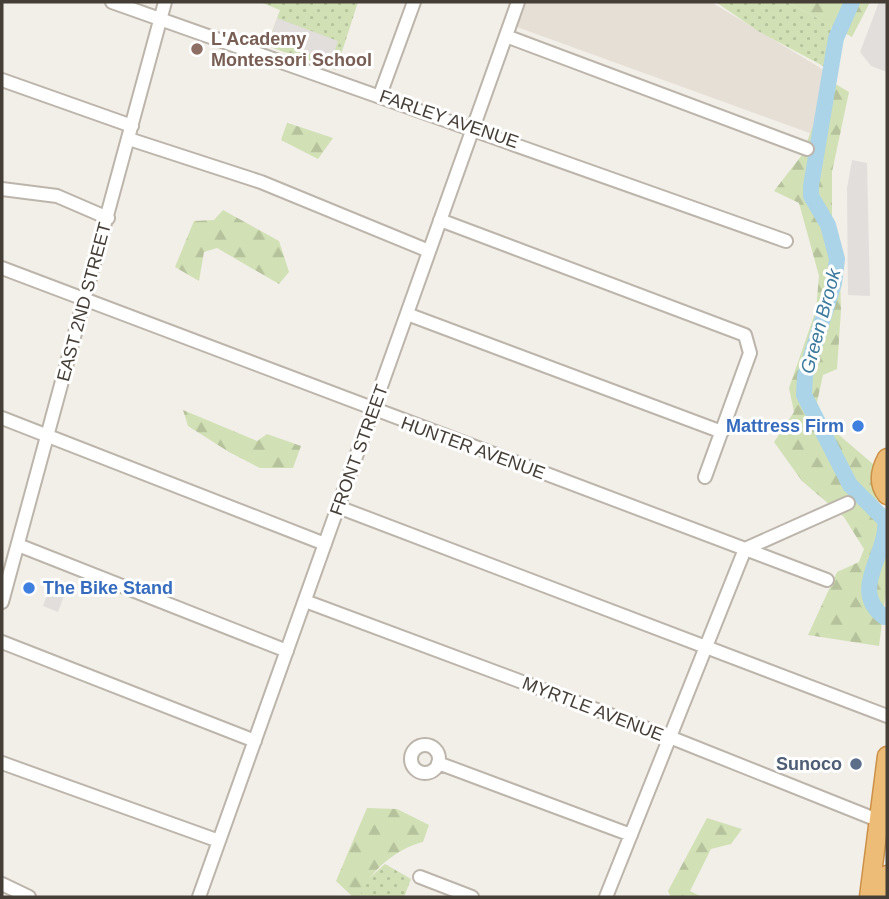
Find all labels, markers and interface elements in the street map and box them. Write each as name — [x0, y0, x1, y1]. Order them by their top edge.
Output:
place label: L'Academy Montessori School — [211, 29, 372, 70]
marker: L'Academy Montessori School — [189, 41, 205, 57]
street label: FARLEY AVENUE — [377, 86, 521, 152]
street label: EAST 2ND STREET — [53, 220, 115, 384]
water label: Green Brook — [796, 265, 845, 376]
street label: FRONT STREET — [326, 382, 392, 518]
street label: HUNTER AVENUE — [398, 413, 548, 483]
place label: Mattress Firm — [726, 416, 844, 436]
marker: Mattress Firm — [850, 418, 866, 434]
place label: The Bike Stand — [43, 578, 173, 598]
marker: The Bike Stand — [21, 580, 37, 596]
street label: MYRTLE AVENUE — [520, 673, 666, 745]
place label: Sunoco — [776, 754, 842, 774]
marker: Sunoco — [848, 756, 864, 772]

